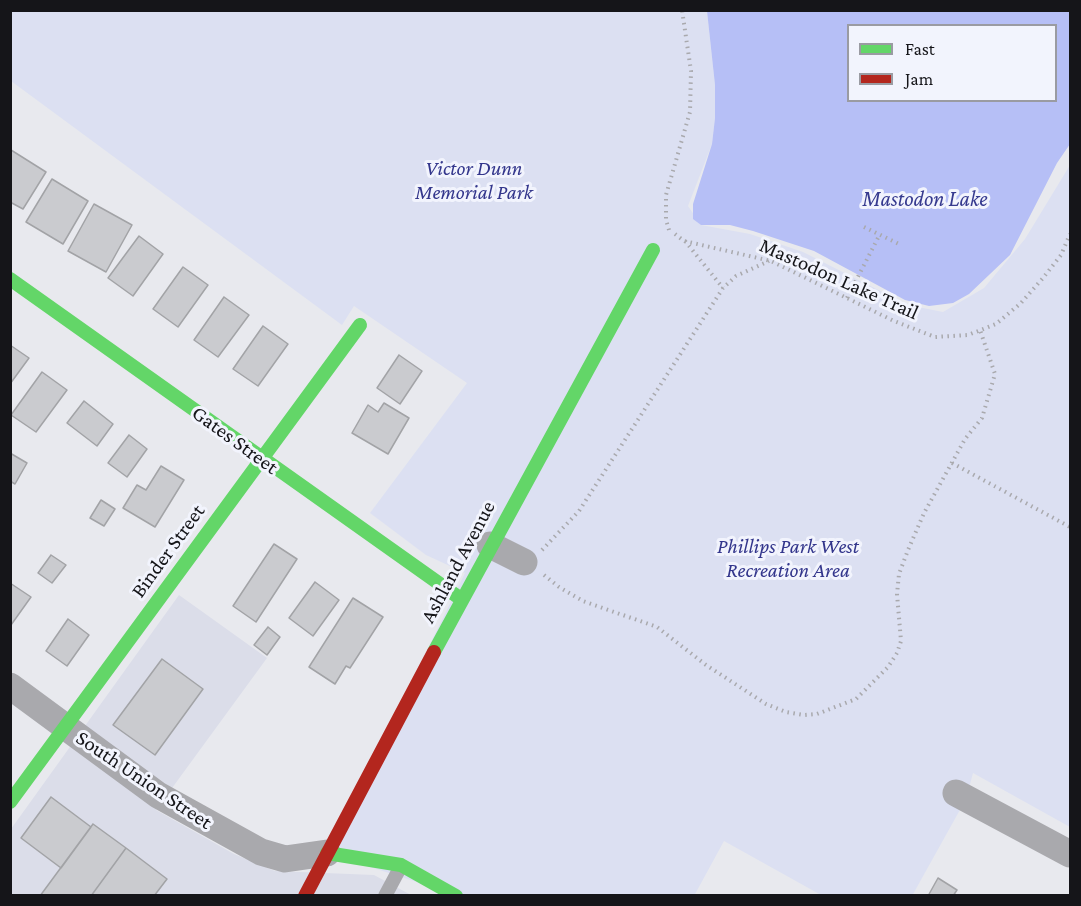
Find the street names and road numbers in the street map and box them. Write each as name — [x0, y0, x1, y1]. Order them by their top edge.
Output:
street label: Mastodon Lake Trail — [755, 233, 923, 325]
street label: Gates Street — [187, 400, 283, 480]
street label: Ashland Avenue — [415, 497, 501, 627]
street label: Binder Street — [126, 499, 210, 603]
street label: South Union Street — [71, 725, 217, 835]

